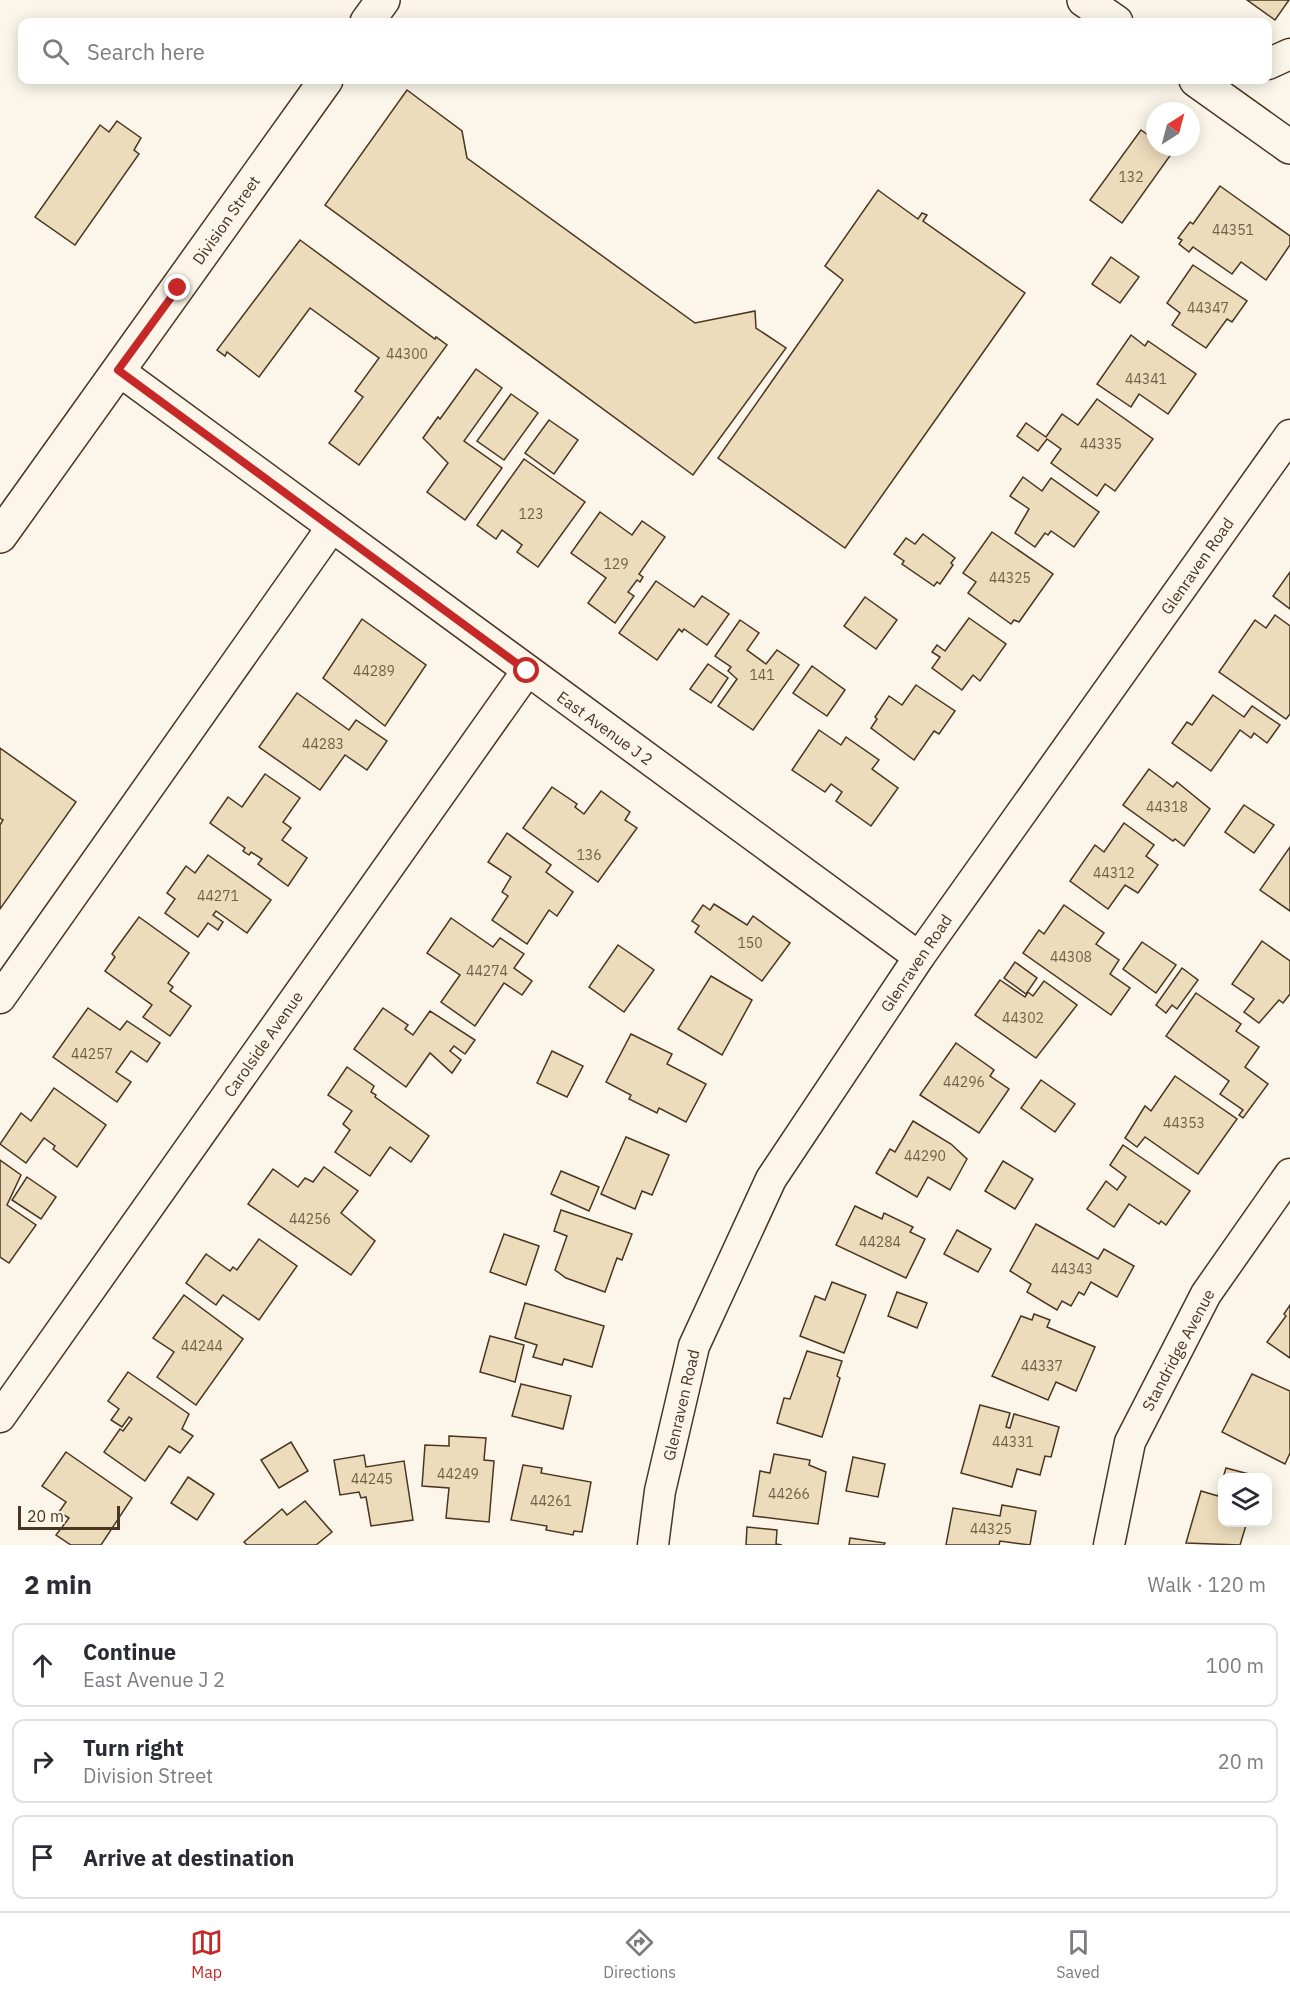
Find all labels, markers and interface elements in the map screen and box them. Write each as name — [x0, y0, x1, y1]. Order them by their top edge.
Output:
search box — [18, 18, 1272, 84]
icon: search — [39, 35, 72, 68]
text: Search here — [87, 37, 205, 66]
north arrow — [1146, 102, 1200, 156]
house number: 132 — [1118, 168, 1144, 186]
street label: Division Street — [188, 172, 264, 268]
house number: 44351 — [1212, 221, 1254, 239]
route end — [164, 274, 190, 300]
house number: 44347 — [1187, 299, 1229, 317]
house number: 44300 — [386, 345, 428, 363]
house number: 44341 — [1125, 370, 1167, 388]
house number: 44335 — [1080, 435, 1122, 453]
house number: 123 — [518, 505, 544, 523]
street label: Glenraven Road — [1156, 514, 1238, 618]
house number: 129 — [603, 555, 629, 573]
house number: 44325 — [989, 569, 1031, 587]
route start — [513, 657, 539, 683]
house number: 44289 — [353, 662, 395, 680]
house number: 141 — [749, 666, 775, 684]
street label: East Avenue J 2 — [553, 686, 657, 770]
house number: 44283 — [302, 735, 344, 753]
house number: 44318 — [1146, 798, 1188, 816]
house number: 136 — [576, 846, 602, 864]
house number: 44312 — [1093, 864, 1135, 882]
house number: 44271 — [197, 887, 239, 905]
street label: Glenraven Road — [876, 910, 956, 1016]
house number: 150 — [737, 934, 763, 952]
house number: 44308 — [1050, 948, 1092, 966]
house number: 44274 — [466, 962, 508, 980]
street label: Carolside Avenue — [219, 987, 307, 1101]
house number: 44302 — [1002, 1009, 1044, 1027]
house number: 44257 — [71, 1045, 113, 1063]
house number: 44296 — [943, 1073, 985, 1091]
house number: 44353 — [1163, 1114, 1205, 1132]
house number: 44290 — [904, 1147, 946, 1165]
house number: 44256 — [289, 1210, 331, 1228]
house number: 44284 — [859, 1233, 901, 1251]
house number: 44343 — [1051, 1260, 1093, 1278]
street label: Standridge Avenue — [1137, 1285, 1219, 1414]
house number: 44244 — [181, 1337, 223, 1355]
street label: Glenraven Road — [658, 1347, 704, 1463]
house number: 44337 — [1021, 1357, 1063, 1375]
house number: 44331 — [992, 1433, 1034, 1451]
house number: 44249 — [437, 1465, 479, 1483]
house number: 44245 — [351, 1470, 393, 1488]
map controls — [1218, 1473, 1272, 1527]
button: layers — [1218, 1473, 1272, 1527]
house number: 44266 — [768, 1485, 810, 1503]
house number: 44261 — [530, 1492, 572, 1510]
scale bar — [18, 1503, 120, 1530]
text: 20 m — [27, 1506, 64, 1526]
house number: 44325 — [970, 1520, 1012, 1538]
text: 2 min — [24, 1567, 92, 1601]
text: Walk · 120 m — [1148, 1571, 1266, 1598]
text: Continue — [83, 1637, 176, 1666]
icon: ahead — [26, 1649, 59, 1682]
text: 100 m — [1206, 1652, 1264, 1679]
text: East Avenue J 2 — [83, 1666, 225, 1693]
text: Turn right — [83, 1733, 184, 1762]
icon: right — [26, 1745, 59, 1778]
text: 20 m — [1218, 1748, 1264, 1775]
text: Division Street — [83, 1762, 213, 1789]
icon: arrive — [26, 1841, 59, 1874]
text: Arrive at destination — [83, 1843, 294, 1872]
tab: Map — [190, 1926, 223, 1982]
tab: Directions — [603, 1926, 676, 1982]
tab: Saved — [1056, 1926, 1100, 1982]

